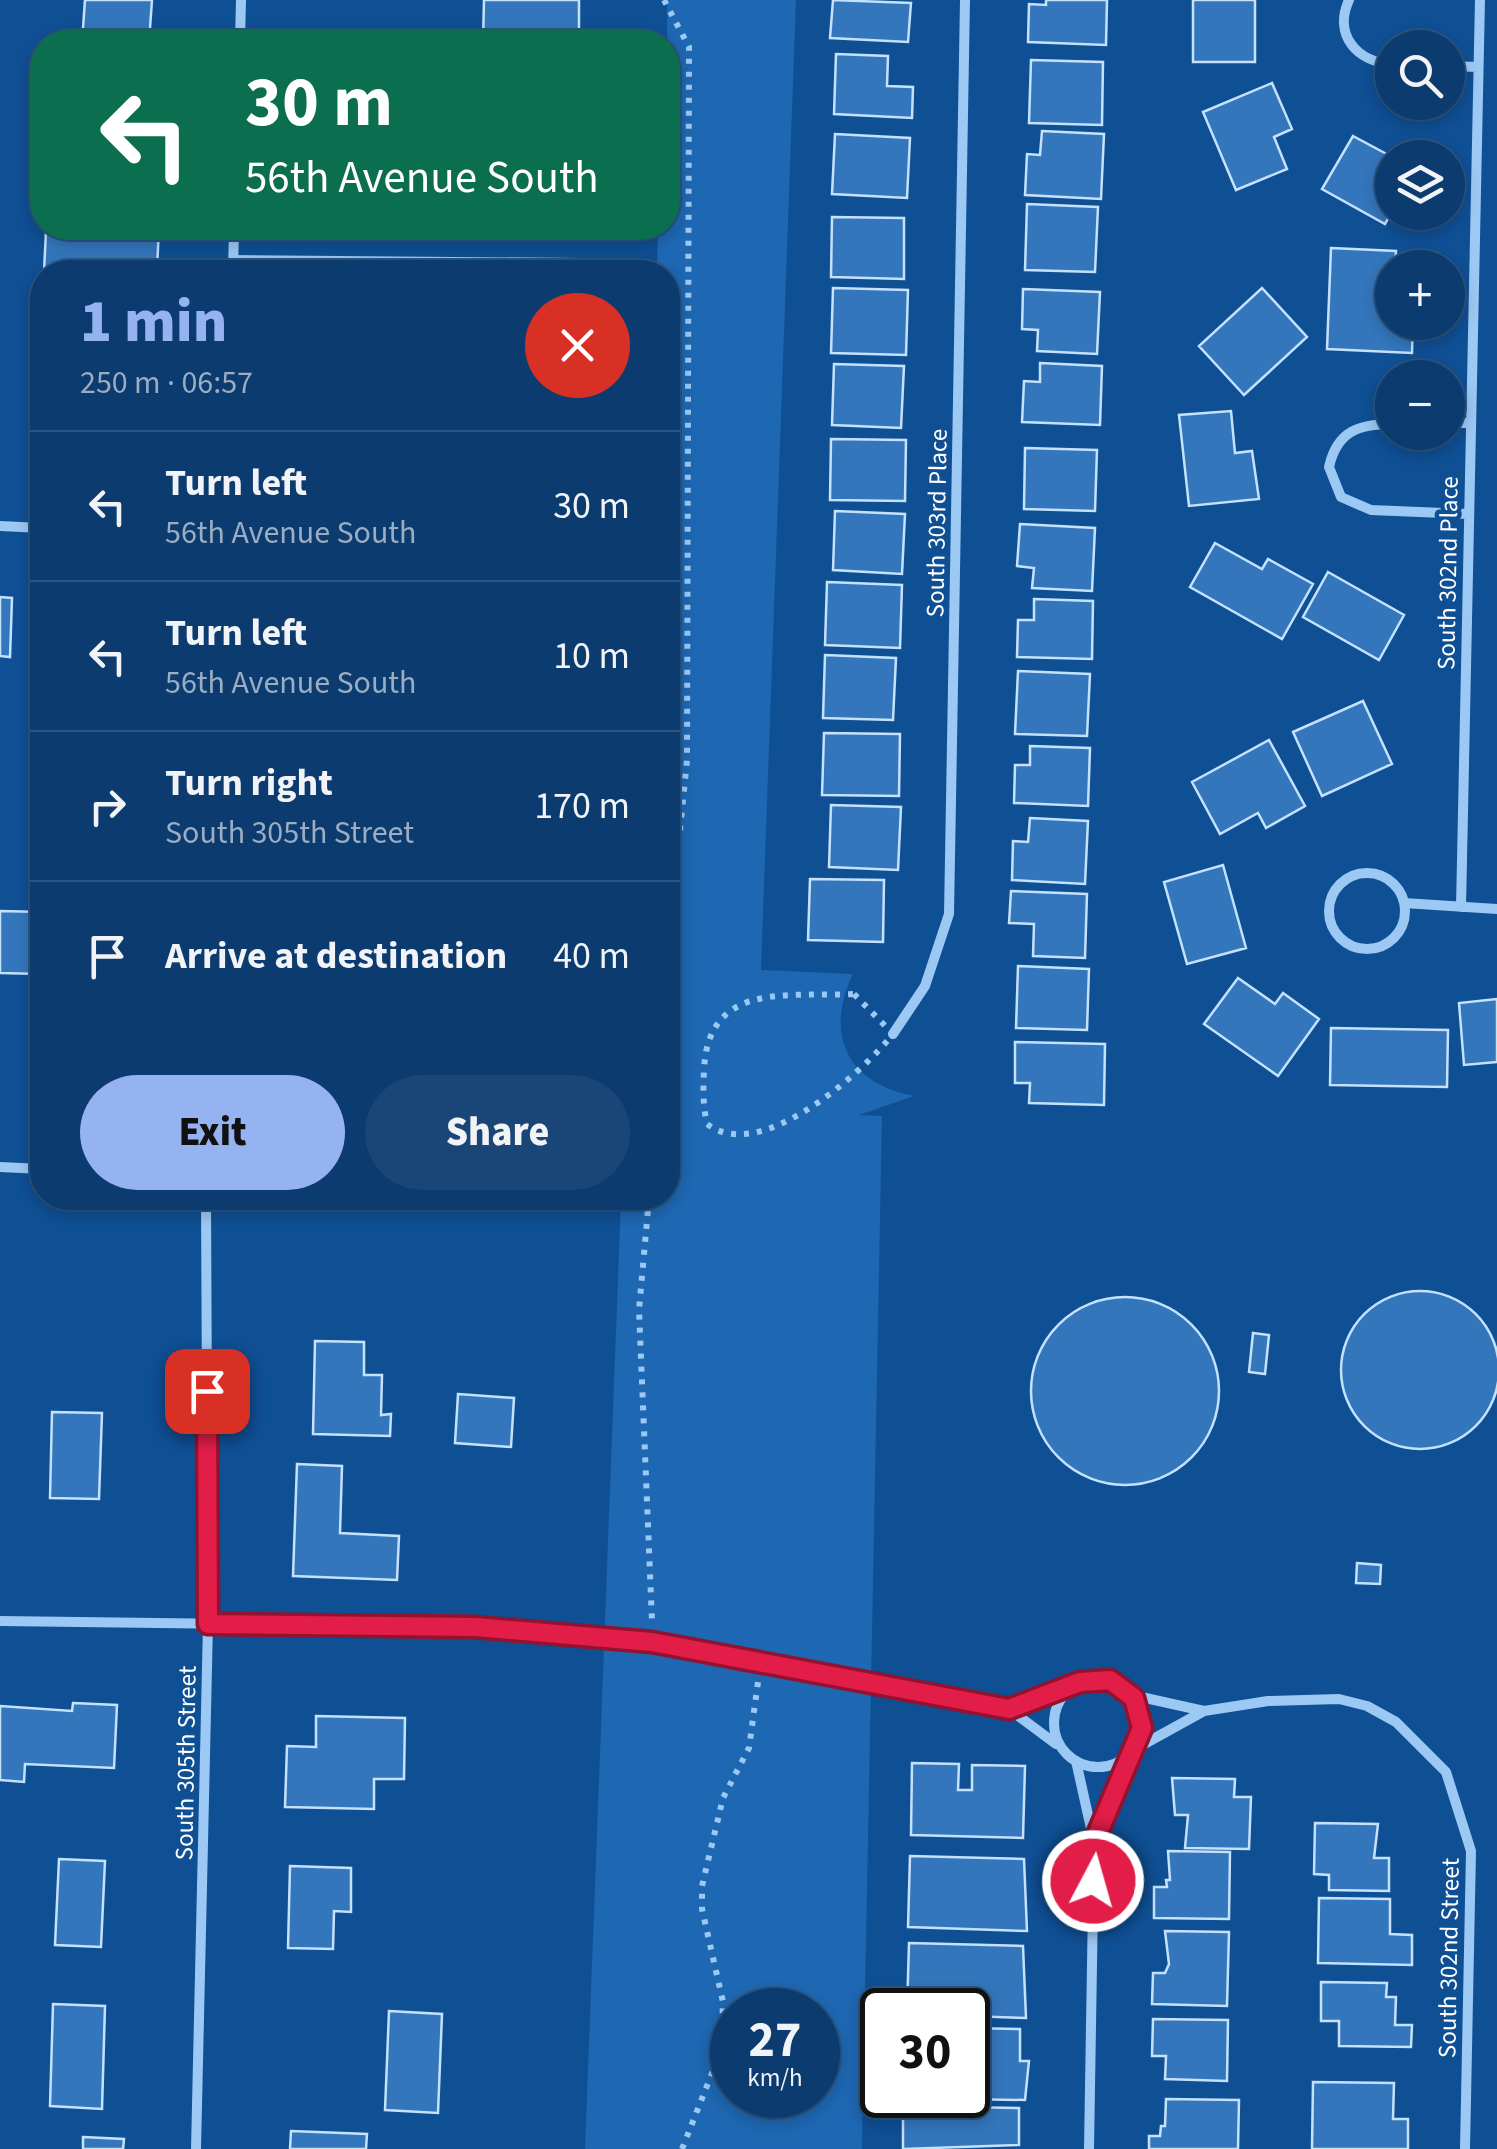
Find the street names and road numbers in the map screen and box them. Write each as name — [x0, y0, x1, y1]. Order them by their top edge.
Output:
street label: South 303rd Place — [917, 428, 957, 618]
street label: South 302nd Place — [1428, 476, 1468, 670]
street label: South 305th Street — [166, 1665, 206, 1861]
street label: South 302nd Street — [1429, 1857, 1469, 2058]

